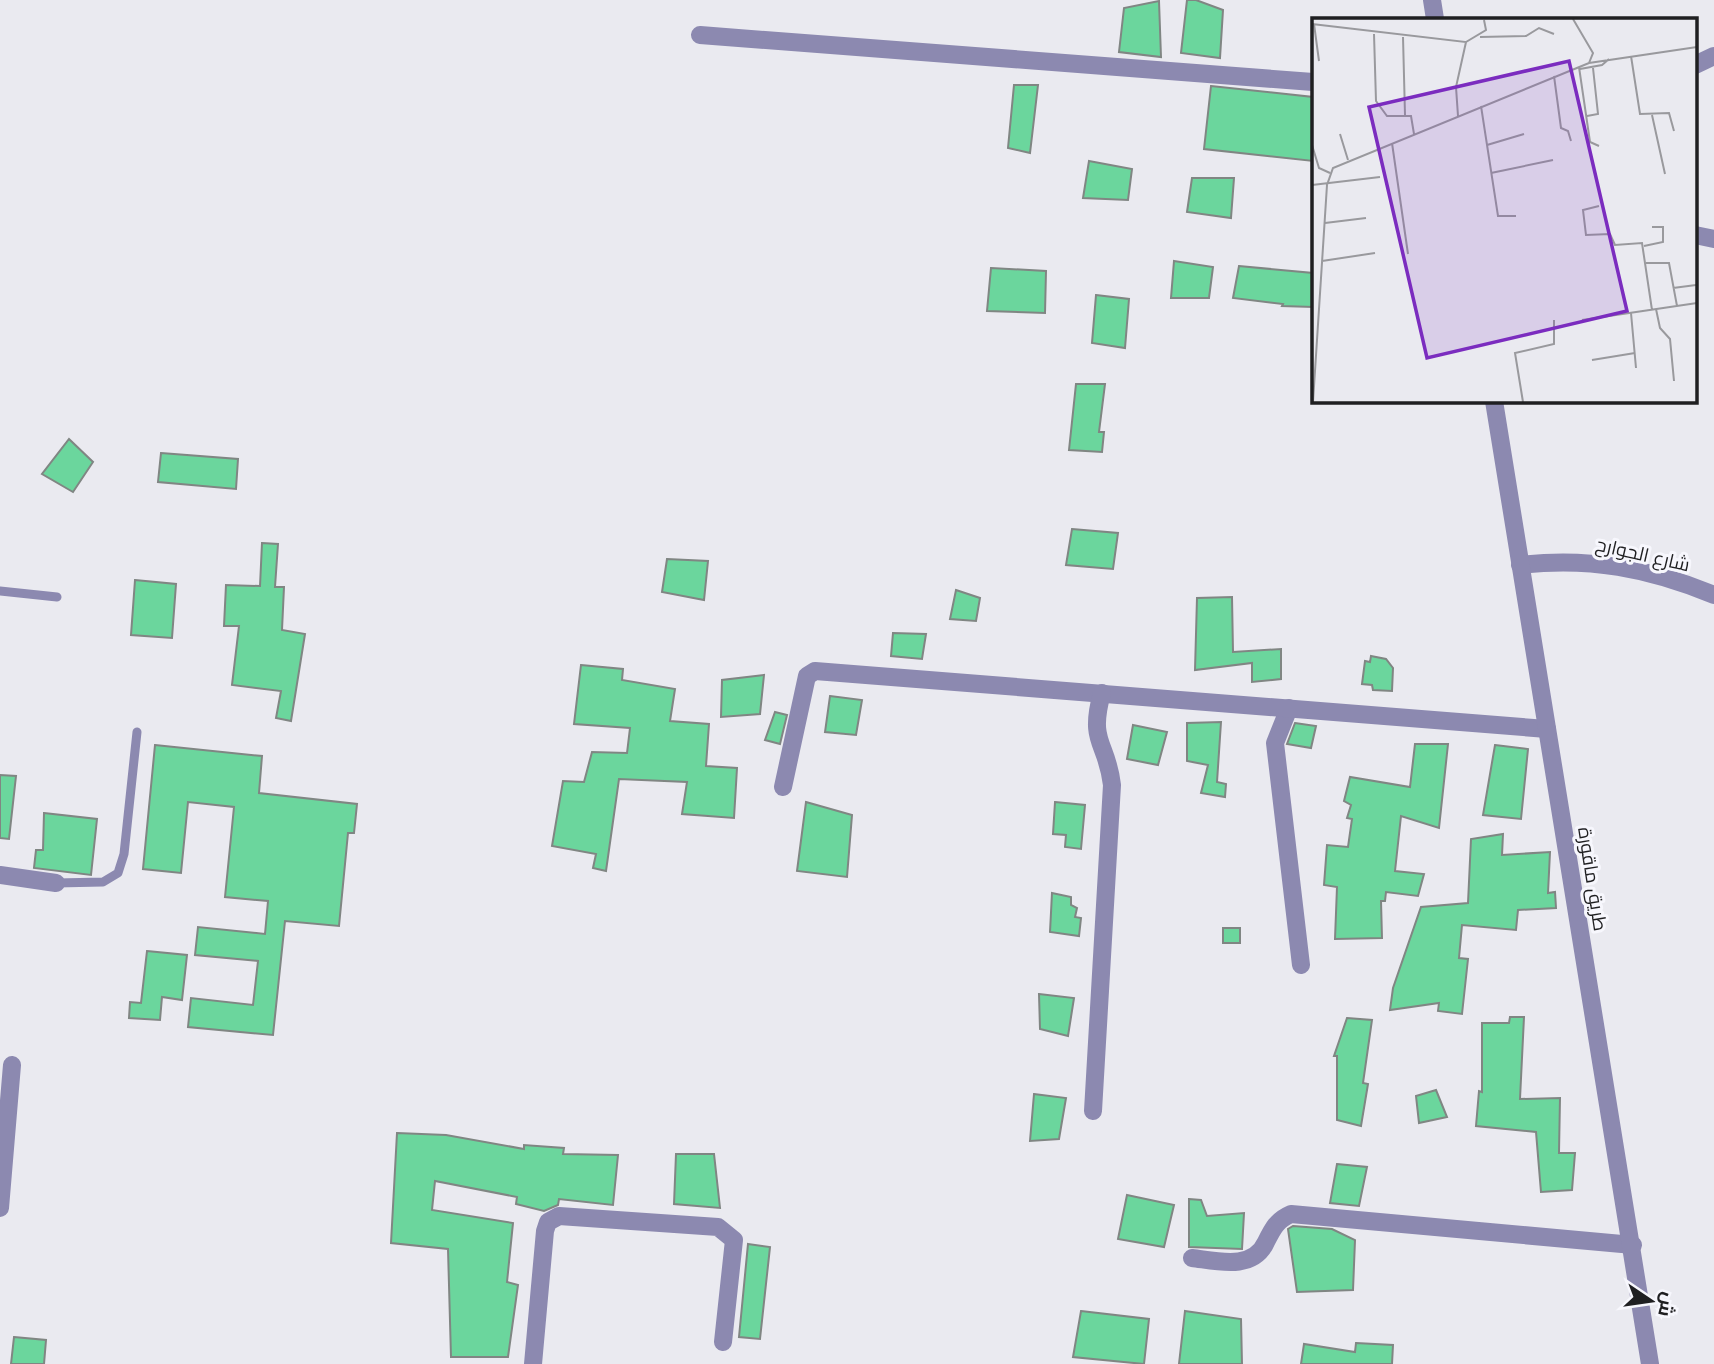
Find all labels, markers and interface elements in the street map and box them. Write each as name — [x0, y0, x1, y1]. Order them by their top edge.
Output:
inset map — [1312, 18, 1696, 402]
street label: شارع الجوارح — [1593, 532, 1692, 578]
street label: طريق ماقورة — [1572, 825, 1613, 933]
north arrow — [1616, 1266, 1686, 1336]
text: ش — [1653, 1290, 1682, 1319]

